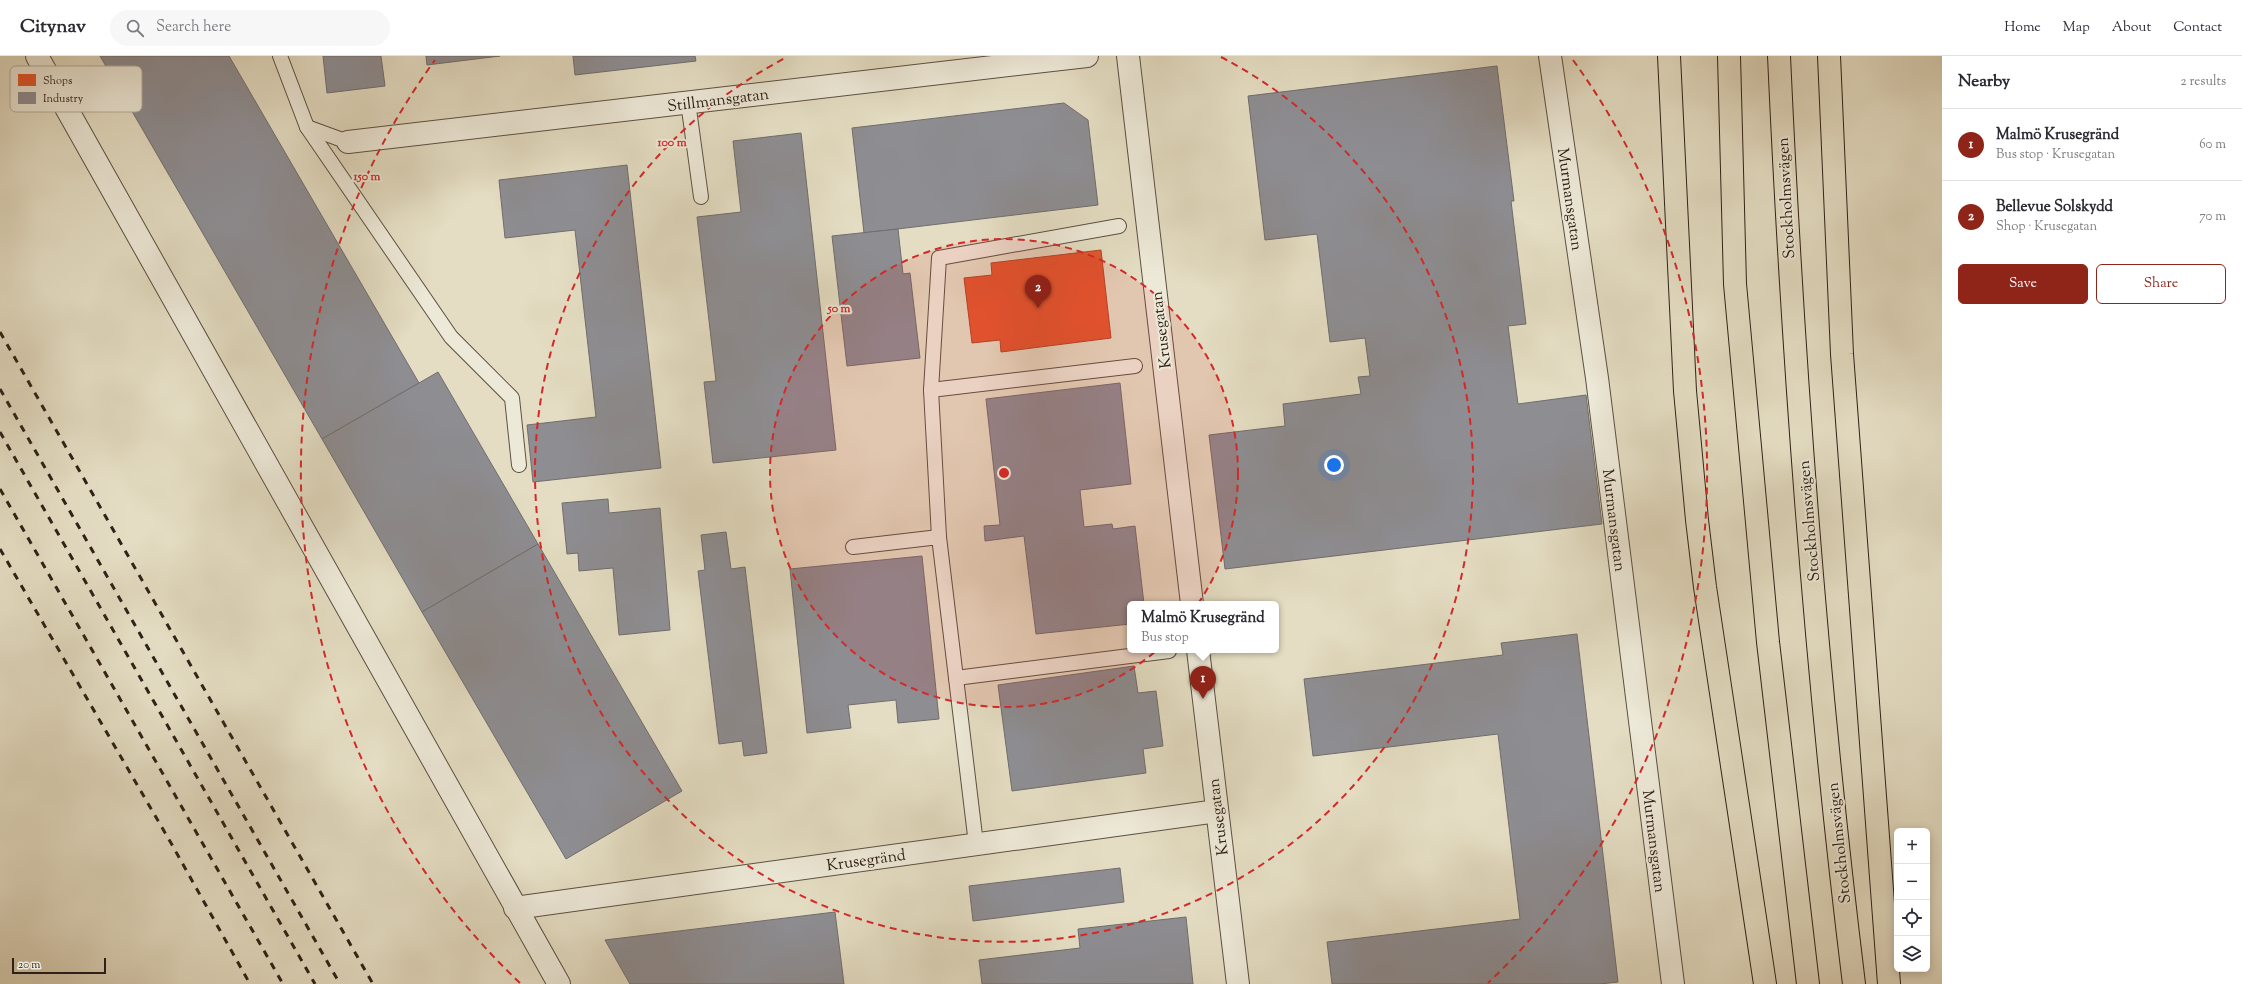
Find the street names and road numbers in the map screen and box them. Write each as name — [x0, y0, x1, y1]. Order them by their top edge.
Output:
street label: Stillmansgatan — [666, 84, 771, 119]
street label: Stockholmsvägen — [1773, 136, 1802, 259]
street label: Murmansgatan — [1550, 147, 1587, 253]
street label: Krusegatan — [1146, 289, 1179, 370]
street label: Stockholmsvägen — [1794, 459, 1827, 582]
street label: Murmansgatan — [1595, 468, 1630, 574]
street label: Krusegatan — [1203, 776, 1236, 857]
street label: Stockholmsvägen — [1823, 780, 1858, 904]
street label: Murmansgatan — [1635, 789, 1670, 895]
street label: Krusegränd — [825, 845, 907, 878]

